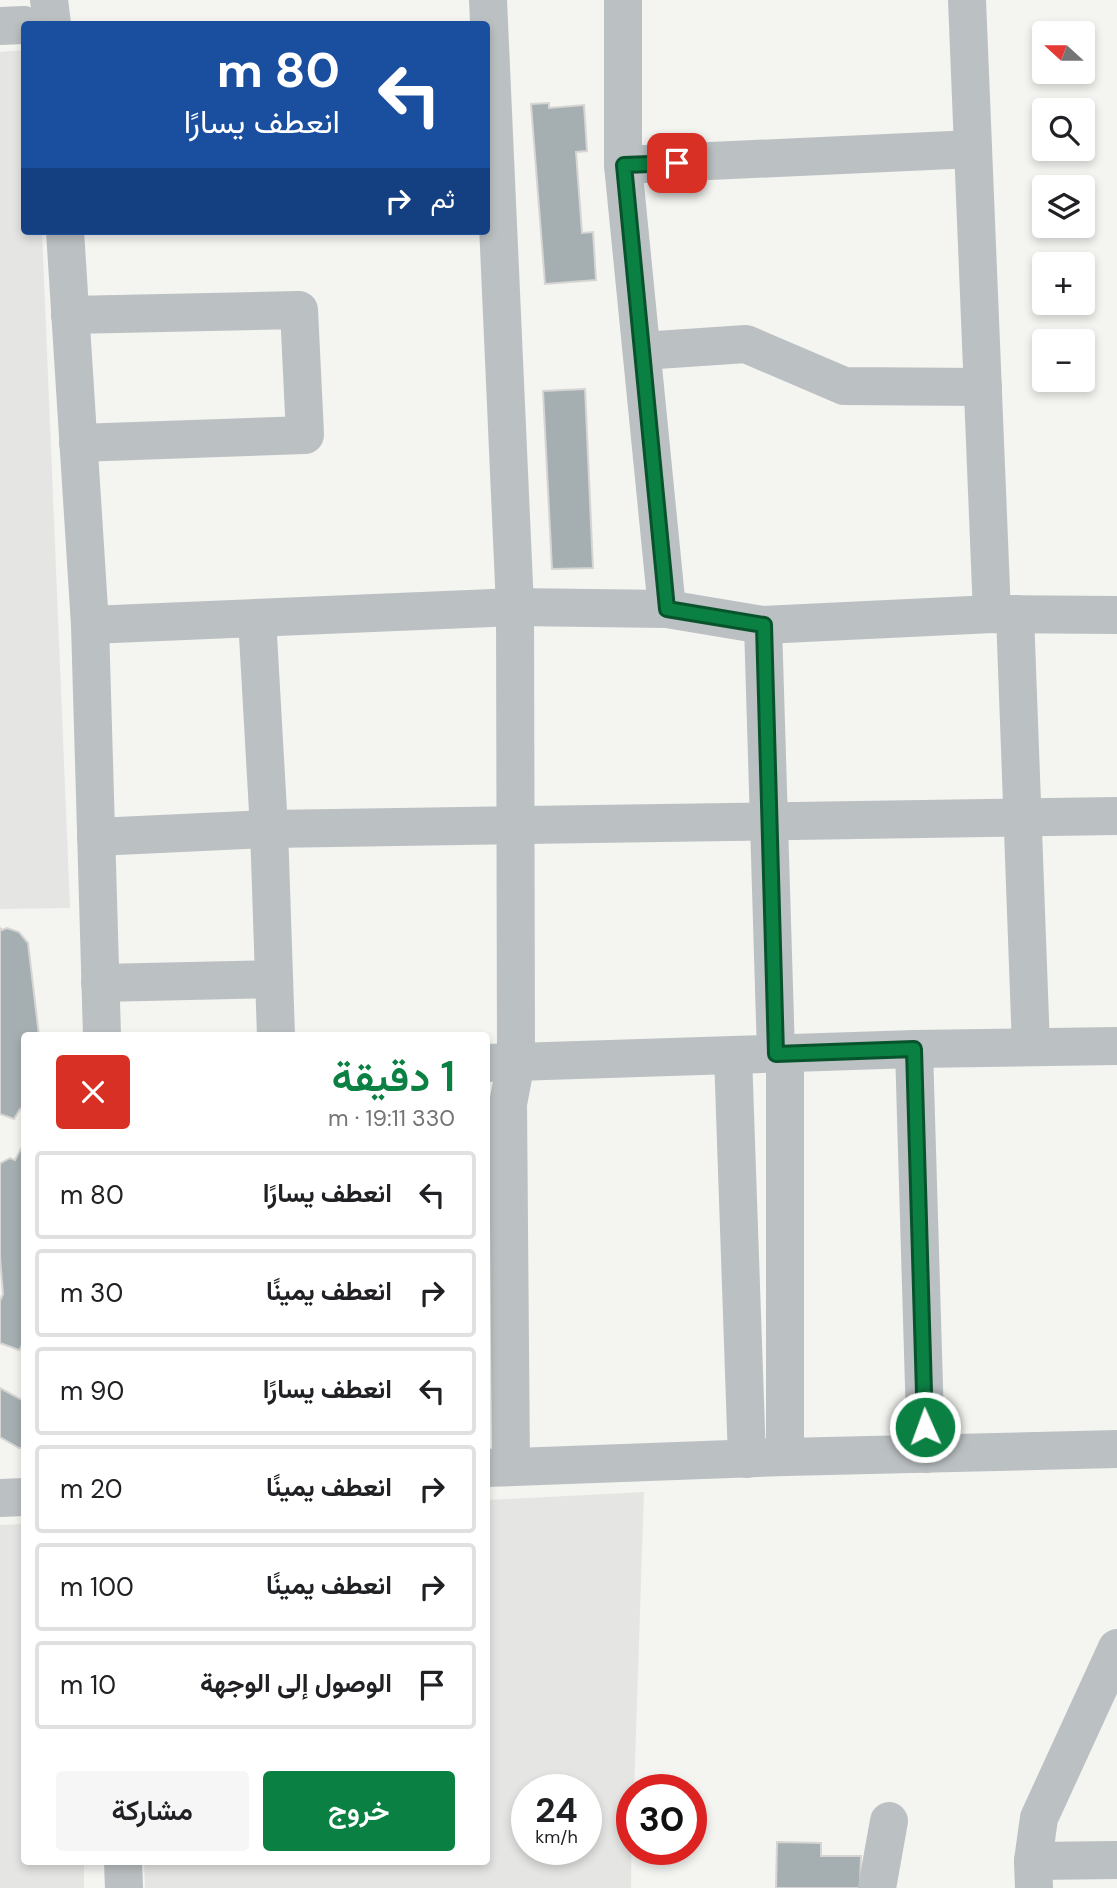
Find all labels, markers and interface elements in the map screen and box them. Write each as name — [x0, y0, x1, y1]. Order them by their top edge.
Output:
north arrow — [1032, 21, 1096, 84]
map controls — [1032, 21, 1095, 392]
text: 80 m — [217, 38, 340, 102]
icon: left — [364, 49, 455, 140]
button: search — [1032, 98, 1095, 161]
text: انعطف يسارًا — [184, 101, 340, 143]
pin — [647, 133, 707, 193]
icon: arrive — [658, 144, 696, 182]
button: layers — [1032, 175, 1095, 238]
icon: right — [379, 182, 417, 220]
text: ثم — [431, 182, 455, 216]
button: + — [1032, 252, 1095, 315]
button: − — [1032, 329, 1095, 392]
text: 1 دقيقة — [332, 1049, 455, 1104]
button: close — [56, 1055, 130, 1129]
text: 330 m · 19:11 — [328, 1103, 455, 1133]
text: انعطف يسارًا — [263, 1176, 392, 1210]
icon: left — [413, 1176, 451, 1214]
text: 80 m — [60, 1178, 124, 1212]
text: انعطف يمينًا — [266, 1274, 392, 1308]
icon: right — [413, 1274, 451, 1312]
text: 30 m — [60, 1276, 123, 1310]
text: انعطف يسارًا — [263, 1372, 392, 1406]
icon: left — [413, 1372, 451, 1410]
text: 90 m — [60, 1374, 124, 1408]
position arrow — [888, 1390, 962, 1464]
text: انعطف يمينًا — [266, 1470, 392, 1504]
icon: right — [413, 1470, 451, 1508]
text: 20 m — [60, 1472, 123, 1506]
text: انعطف يمينًا — [266, 1568, 392, 1602]
icon: right — [413, 1568, 451, 1606]
text: 100 m — [60, 1570, 134, 1604]
text: الوصول إلى الوجهة — [200, 1666, 392, 1700]
icon: arrive — [413, 1666, 451, 1704]
text: 10 m — [60, 1668, 116, 1702]
button: مشاركة — [56, 1771, 249, 1851]
button: خروج — [263, 1771, 455, 1851]
speed limit sign: 30 — [616, 1774, 707, 1865]
text: 24 — [535, 1787, 578, 1833]
text: km/h — [535, 1825, 578, 1849]

